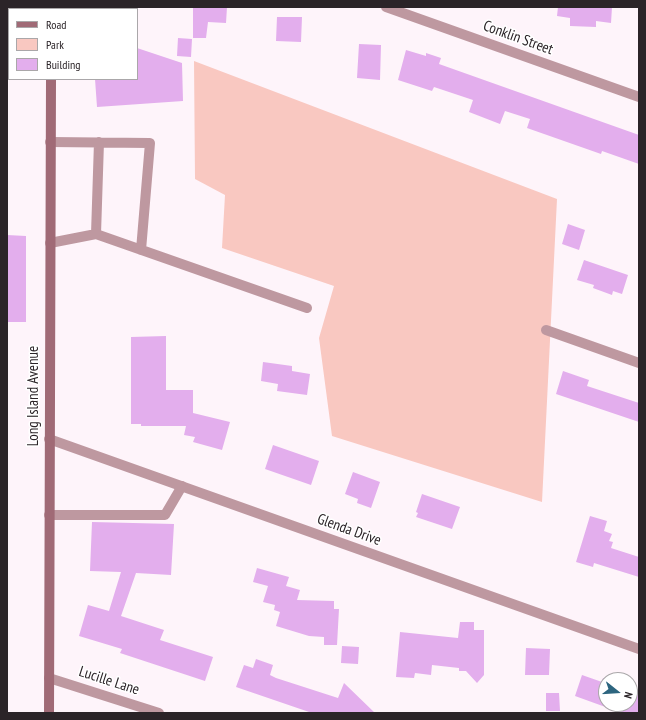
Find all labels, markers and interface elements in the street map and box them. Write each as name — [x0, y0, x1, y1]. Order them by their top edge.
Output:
legend — [8, 8, 138, 80]
text: Road — [46, 17, 66, 32]
street label: Conklin Street — [481, 17, 555, 59]
text: Park — [46, 37, 64, 52]
text: Building — [46, 57, 81, 72]
street label: Long Island Avenue — [25, 346, 43, 446]
street label: Glenda Drive — [315, 510, 383, 550]
street label: Lucille Lane — [77, 663, 141, 699]
north arrow — [598, 672, 638, 712]
text: N — [621, 690, 636, 700]

